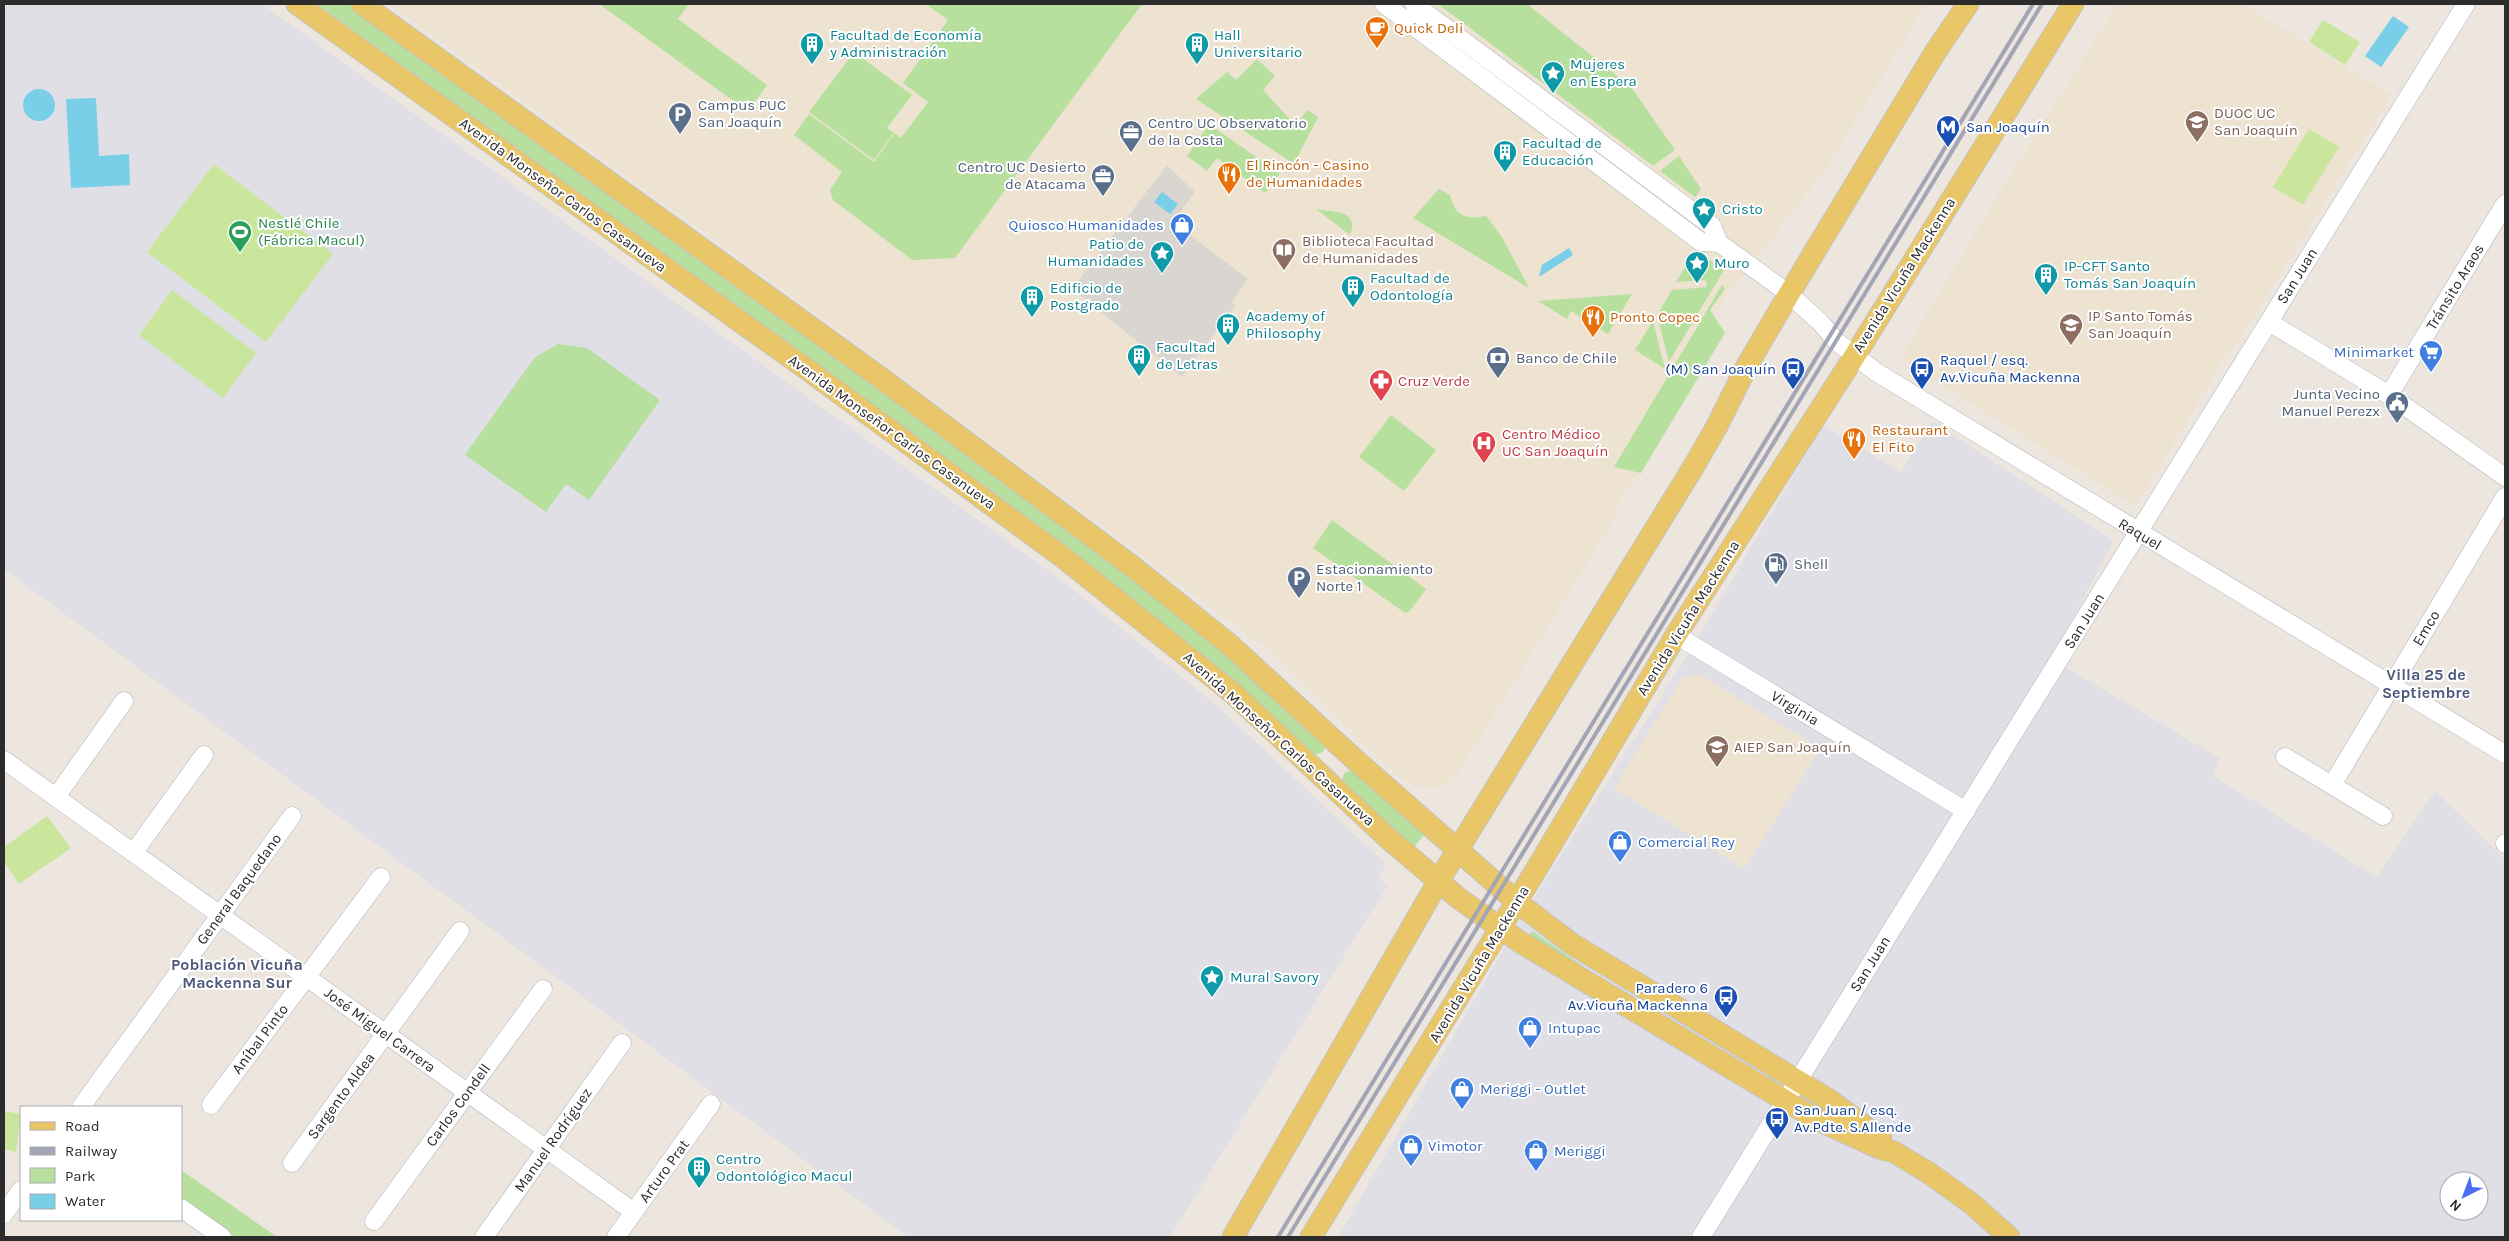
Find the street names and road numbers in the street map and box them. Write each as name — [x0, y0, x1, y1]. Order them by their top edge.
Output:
street label: Avenida Monseñor Carlos Casanueva — [456, 114, 670, 276]
street label: Avenida Vicuña Mackenna — [1849, 194, 1959, 356]
street label: Tránsito Araos — [2422, 241, 2488, 333]
street label: San Juan — [2273, 245, 2321, 307]
street label: Avenida Monseñor Carlos Casanueva — [785, 351, 999, 513]
street label: Raquel — [2115, 514, 2165, 554]
street label: Avenida Vicuña Mackenna — [1633, 537, 1743, 699]
street label: San Juan — [2060, 590, 2108, 652]
street label: Emco — [2408, 607, 2444, 649]
street label: Avenida Monseñor Carlos Casanueva — [1180, 648, 1378, 830]
street label: Virginia — [1768, 687, 1822, 729]
street label: General Baquedano — [193, 830, 285, 948]
street label: Avenida Vicuña Mackenna — [1425, 882, 1533, 1046]
street label: San Juan — [1846, 933, 1894, 995]
street label: José Miguel Carrera — [321, 984, 439, 1076]
street label: Aníbal Pinto — [228, 1001, 292, 1077]
street label: Sargento Aldea — [304, 1049, 378, 1143]
street label: Carlos Condell — [422, 1060, 494, 1150]
street label: Manuel Rodríguez — [510, 1084, 596, 1196]
street label: Arturo Prat — [635, 1136, 693, 1206]

